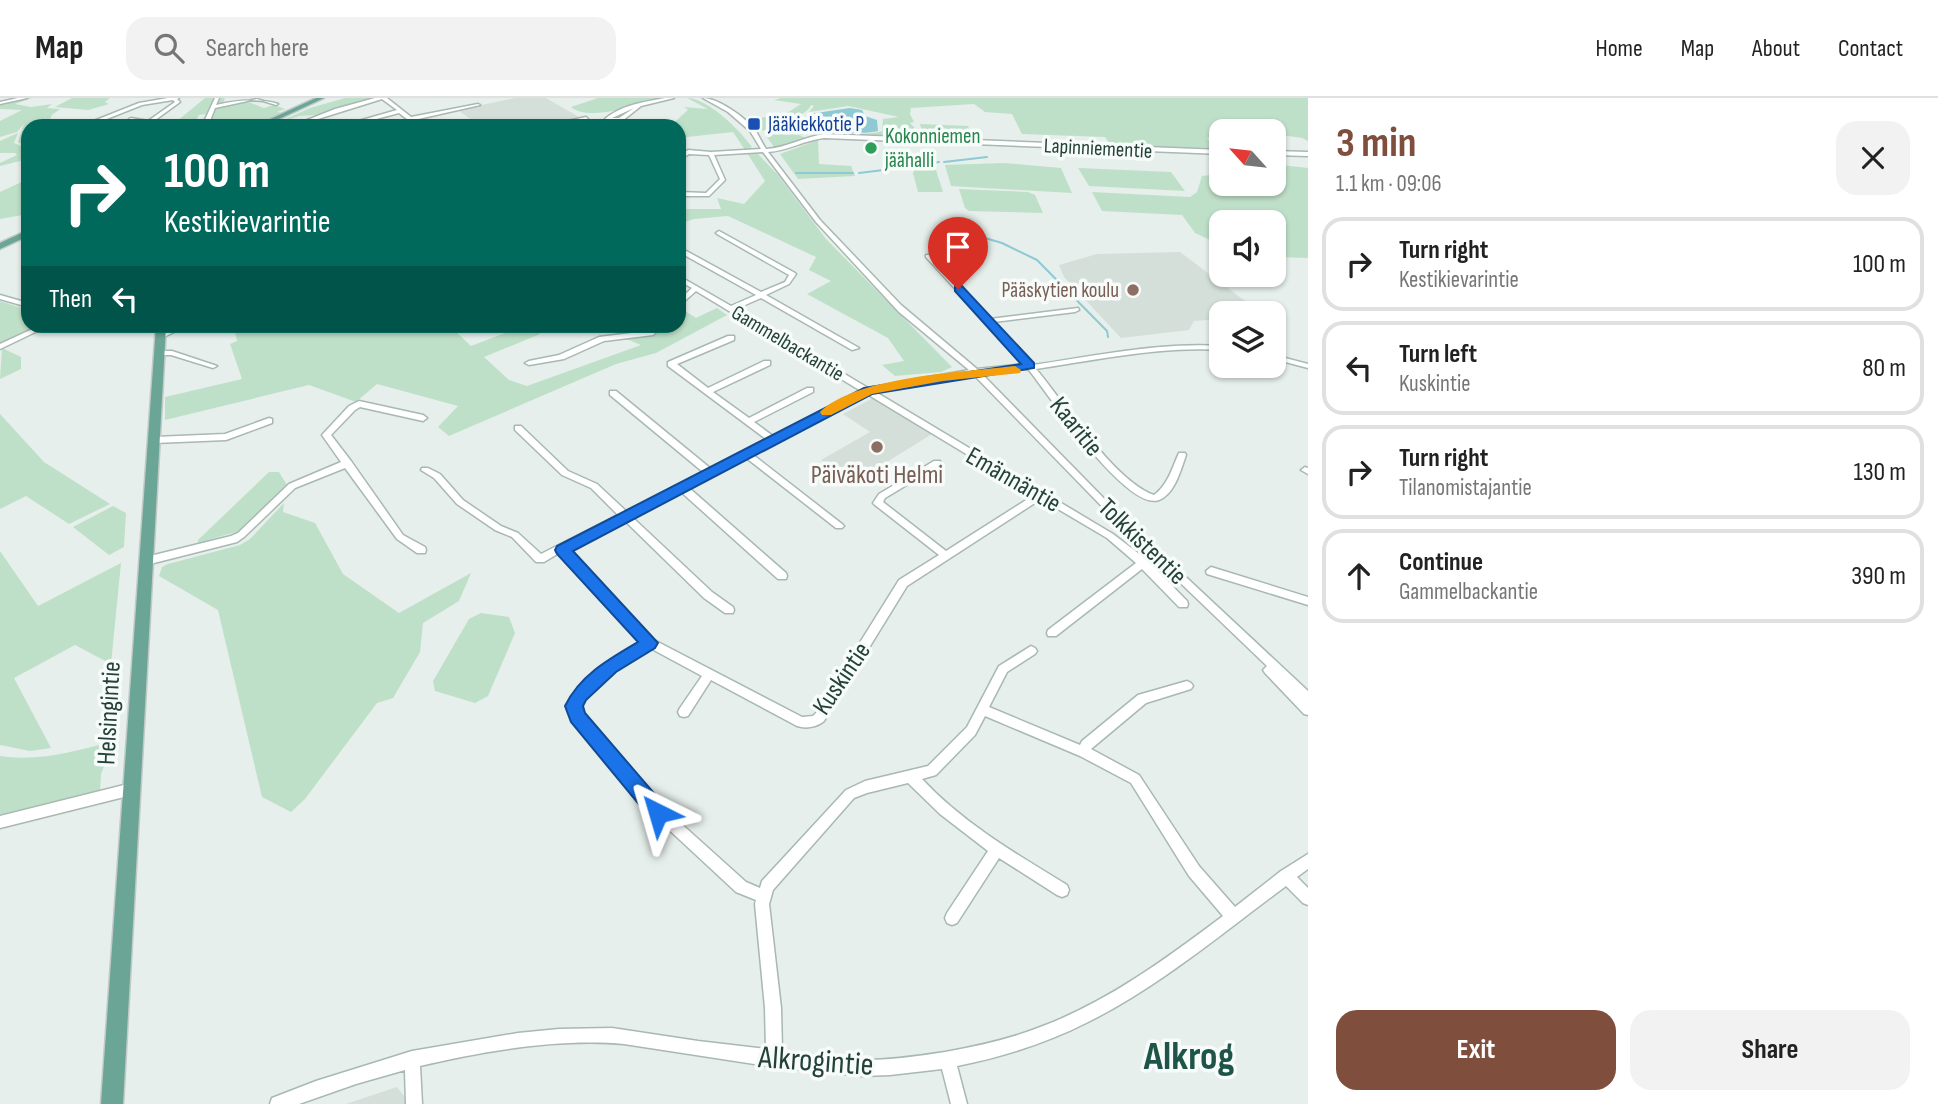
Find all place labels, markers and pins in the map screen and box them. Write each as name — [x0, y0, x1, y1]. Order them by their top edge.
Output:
place label: Jääkiekkotie P — [767, 112, 864, 137]
marker: Jääkiekkotie P — [746, 116, 762, 132]
place label: Kokonniemen jäähalli — [884, 124, 981, 173]
marker: Kokonniemen jäähalli — [863, 140, 879, 156]
pin — [928, 217, 988, 289]
place label: Pääskytien koulu — [1001, 278, 1119, 303]
marker: Pääskytien koulu — [1125, 282, 1141, 298]
marker: Päiväkoti Helmi — [869, 439, 885, 455]
place label: Päiväkoti Helmi — [811, 460, 943, 491]

